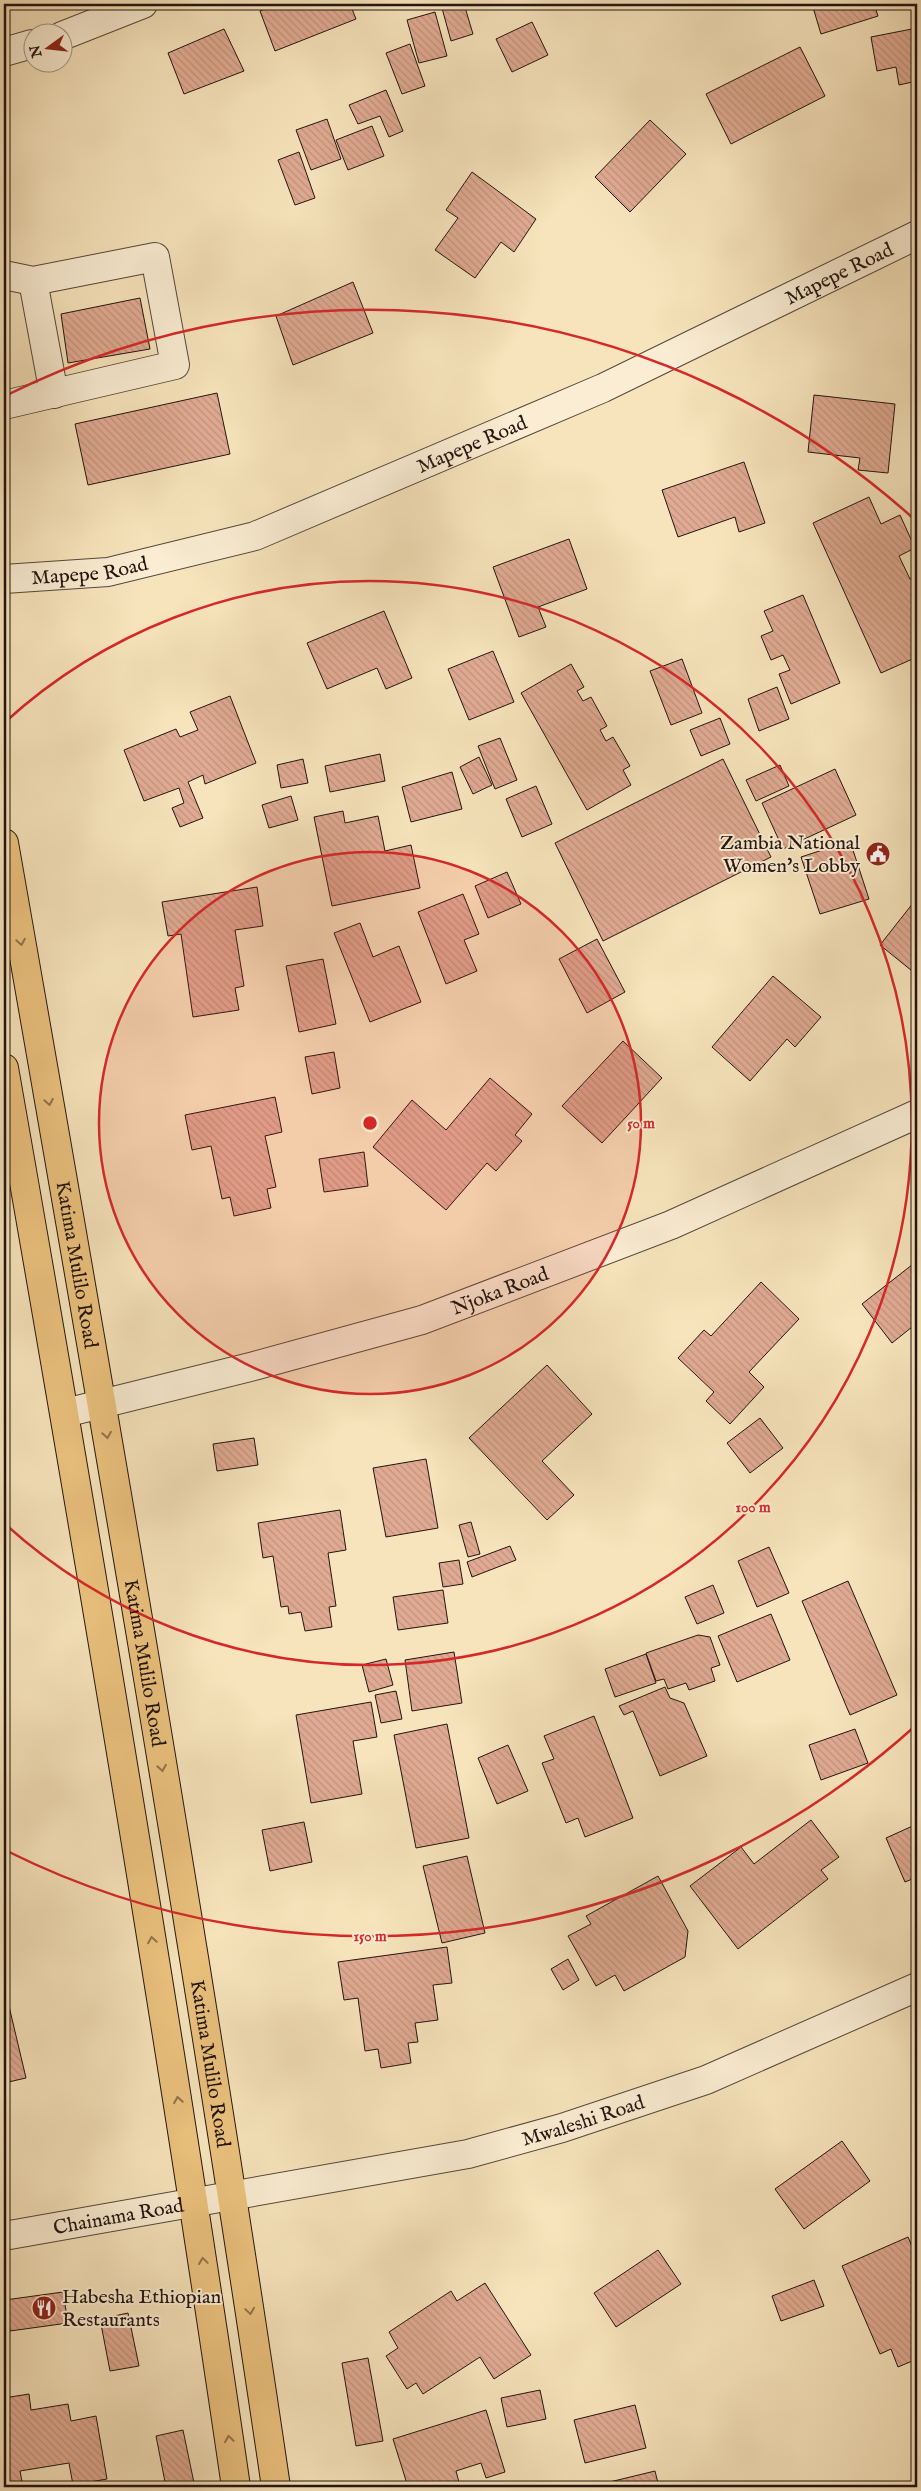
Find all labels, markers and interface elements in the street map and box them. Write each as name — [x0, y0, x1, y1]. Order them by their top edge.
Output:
north arrow — [22, 22, 72, 72]
text: N — [26, 43, 47, 60]
street label: Mapepe Road — [781, 237, 898, 311]
street label: Mapepe Road — [413, 411, 531, 480]
street label: Mapepe Road — [31, 552, 151, 591]
place label: Zambia National Women's Lobby — [720, 831, 861, 879]
public building icon: Zambia National Women's Lobby — [865, 841, 891, 867]
one-way arrow — [16, 938, 26, 947]
one-way arrow — [44, 1098, 54, 1107]
centre of rings — [361, 1114, 379, 1132]
text: 50 m — [627, 1114, 655, 1133]
street label: Katima Mulilo Road — [49, 1179, 103, 1351]
street label: Njoka Road — [448, 1262, 552, 1322]
one-way arrow — [102, 1430, 112, 1439]
text: 100 m — [735, 1498, 771, 1517]
street label: Katima Mulilo Road — [118, 1578, 170, 1749]
one-way arrow — [157, 1763, 167, 1772]
text: 150 m — [353, 1927, 387, 1946]
one-way arrow — [147, 1936, 157, 1944]
street label: Katima Mulilo Road — [184, 1978, 235, 2150]
street label: Mwaleshi Road — [519, 2090, 648, 2153]
one-way arrow — [173, 2096, 184, 2104]
street label: Chainama Road — [51, 2193, 186, 2241]
one-way arrow — [199, 2257, 209, 2265]
place label: Habesha Ethiopian Restaurants — [62, 2285, 222, 2333]
restaurant icon: Habesha Ethiopian Restaurants — [31, 2295, 57, 2321]
one-way arrow — [244, 2307, 254, 2316]
one-way arrow — [225, 2435, 235, 2443]

